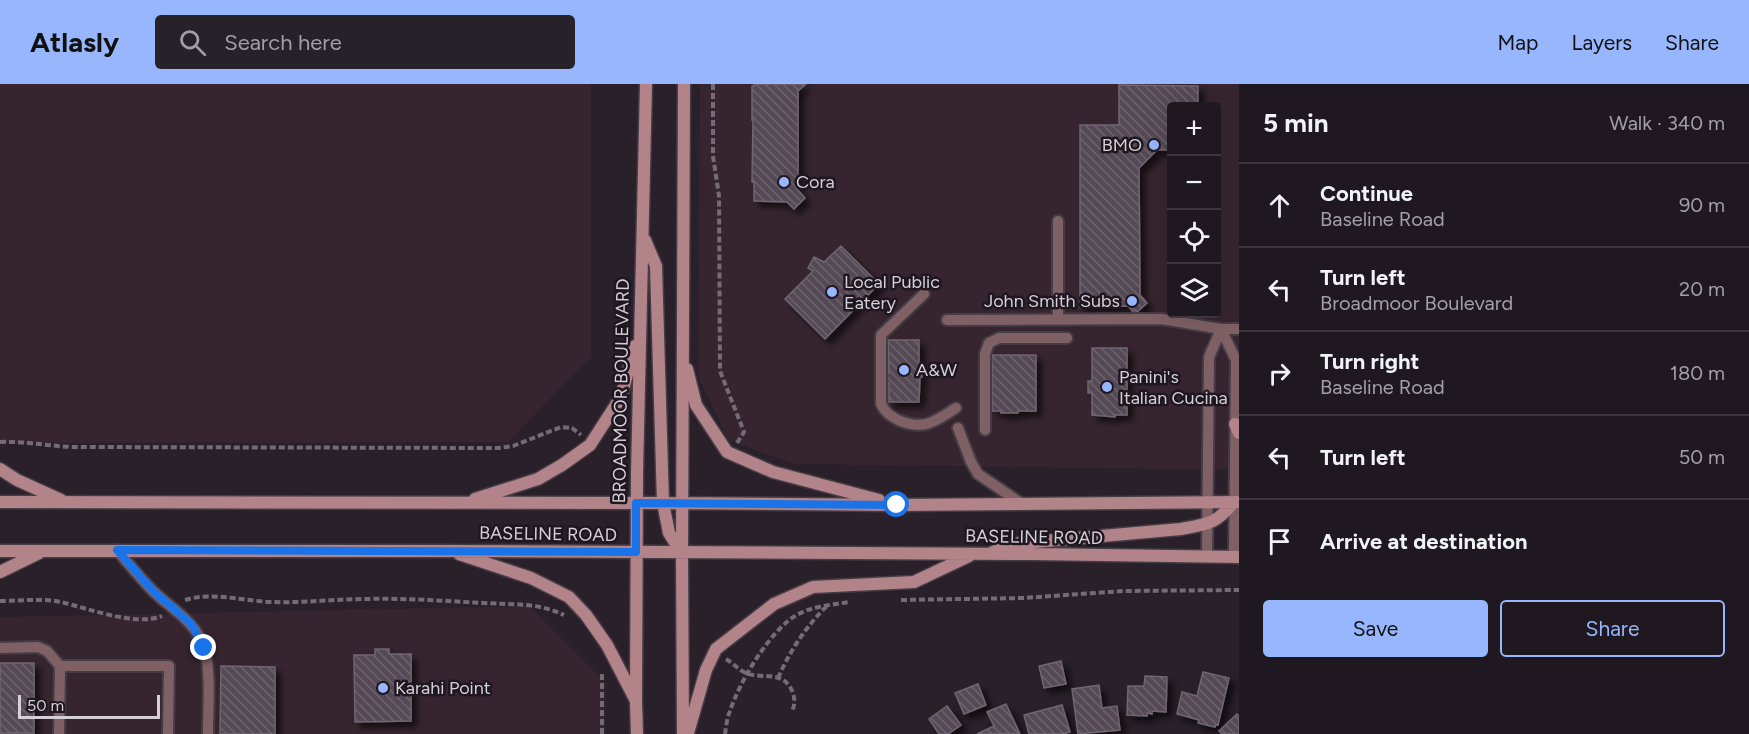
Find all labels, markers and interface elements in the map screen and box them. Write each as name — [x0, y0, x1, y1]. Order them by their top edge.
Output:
search box — [155, 15, 575, 69]
text: Atlasly — [30, 25, 119, 59]
icon: search — [176, 26, 209, 59]
text: Search here — [224, 29, 342, 56]
text: Map — [1498, 30, 1538, 55]
text: Layers — [1571, 30, 1632, 55]
text: Share — [1665, 30, 1719, 55]
map controls — [1167, 102, 1221, 318]
button: + — [1167, 102, 1221, 156]
text: 5 min — [1263, 107, 1329, 139]
text: Walk · 340 m — [1609, 111, 1725, 135]
place label: BMO — [1102, 134, 1142, 156]
marker: BMO — [1147, 138, 1161, 152]
button: − — [1167, 156, 1221, 210]
place label: Cora — [796, 171, 835, 193]
marker: Cora — [777, 175, 791, 189]
text: Continue — [1320, 180, 1413, 207]
icon: ahead — [1263, 189, 1296, 222]
text: 90 m — [1679, 193, 1725, 217]
text: Baseline Road — [1320, 207, 1445, 231]
button: locate — [1167, 210, 1221, 264]
button: layers — [1167, 264, 1221, 318]
text: Turn left — [1320, 264, 1406, 291]
place label: Local Public Eatery — [844, 271, 940, 314]
icon: left — [1263, 273, 1296, 306]
text: 20 m — [1679, 277, 1725, 301]
street label: BROADMOOR BOULEVARD — [608, 278, 634, 504]
marker: Local Public Eatery — [825, 285, 839, 299]
place label: John Smith Subs — [984, 290, 1120, 312]
text: Broadmoor Boulevard — [1320, 291, 1513, 315]
marker: John Smith Subs — [1125, 294, 1139, 308]
text: Turn right — [1320, 348, 1419, 375]
icon: right — [1263, 357, 1296, 390]
place label: A&W — [916, 359, 958, 381]
text: 180 m — [1670, 361, 1725, 385]
marker: A&W — [897, 363, 911, 377]
place label: Panini's Italian Cucina — [1119, 366, 1228, 409]
text: Baseline Road — [1320, 375, 1445, 399]
marker: Panini's Italian Cucina — [1100, 380, 1114, 394]
icon: left — [1263, 441, 1296, 474]
text: Turn left — [1320, 444, 1406, 471]
text: 50 m — [1679, 445, 1725, 469]
route start — [883, 491, 909, 517]
street label: BASELINE ROAD — [479, 522, 617, 546]
street label: BASELINE ROAD — [965, 525, 1103, 549]
icon: arrive — [1263, 525, 1296, 558]
text: Arrive at destination — [1320, 528, 1528, 555]
button: Save — [1263, 600, 1488, 657]
button: Share — [1500, 600, 1725, 657]
route end — [190, 634, 216, 660]
place label: Karahi Point — [395, 677, 491, 699]
marker: Karahi Point — [376, 681, 390, 695]
scale bar — [18, 692, 160, 720]
text: 50 m — [27, 696, 64, 715]

